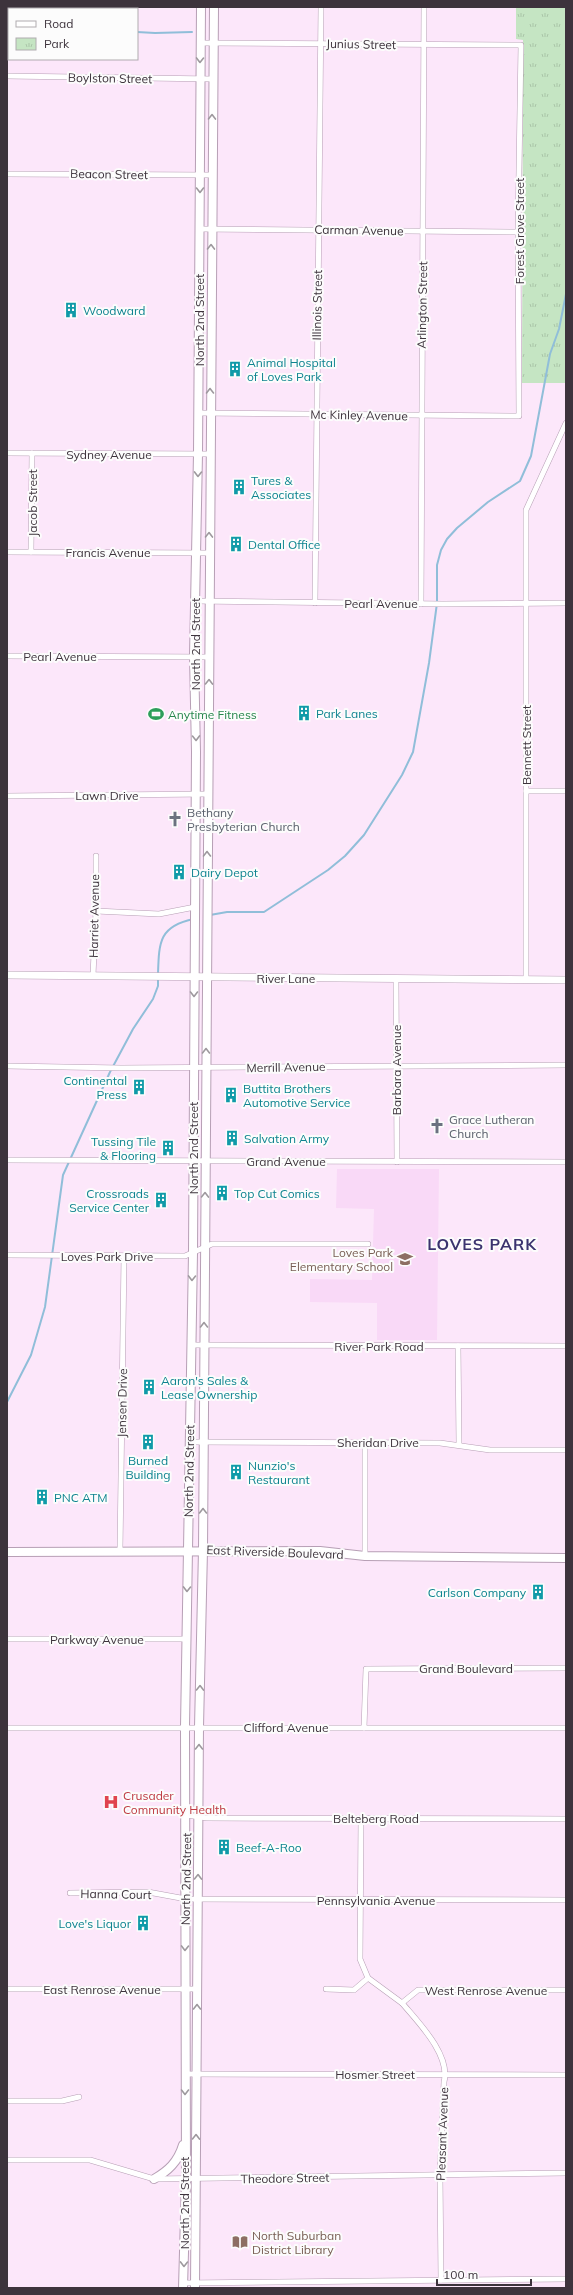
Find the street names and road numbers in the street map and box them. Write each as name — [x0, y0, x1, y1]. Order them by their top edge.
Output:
street label: Junius Street — [326, 36, 396, 52]
street label: Boylston Street — [68, 70, 152, 86]
street label: Beacon Street — [70, 166, 148, 182]
street label: Forest Grove Street — [512, 178, 527, 284]
street label: Carman Avenue — [314, 222, 404, 238]
street label: Arlington Street — [414, 261, 430, 349]
street label: Illinois Street — [309, 270, 325, 340]
street label: North 2nd Street — [192, 274, 207, 366]
street label: Mc Kinley Avenue — [310, 407, 408, 423]
street label: Sydney Avenue — [66, 447, 152, 462]
street label: Jacob Street — [25, 469, 40, 537]
street label: Francis Avenue — [66, 545, 150, 560]
street label: Pearl Avenue — [344, 596, 418, 611]
street label: North 2nd Street — [188, 598, 203, 690]
street label: Pearl Avenue — [23, 649, 97, 664]
street label: Bennett Street — [519, 705, 534, 785]
street label: Lawn Drive — [75, 788, 139, 803]
street label: Harriet Avenue — [86, 874, 102, 958]
street label: River Lane — [257, 971, 315, 986]
street label: Barbara Avenue — [389, 1025, 404, 1115]
street label: Merrill Avenue — [246, 1059, 326, 1075]
street label: North 2nd Street — [186, 1102, 201, 1194]
street label: Grand Avenue — [246, 1154, 326, 1169]
street label: Loves Park Drive — [61, 1249, 153, 1264]
street label: River Park Road — [334, 1339, 424, 1354]
street label: Jensen Drive — [114, 1368, 130, 1438]
street label: North 2nd Street — [181, 1425, 197, 1517]
street label: Sheridan Drive — [337, 1435, 419, 1450]
street label: East Riverside Boulevard — [206, 1542, 344, 1562]
street label: Parkway Avenue — [50, 1632, 144, 1647]
street label: Grand Boulevard — [419, 1661, 513, 1676]
street label: Clifford Avenue — [244, 1720, 328, 1735]
street label: Belteberg Road — [333, 1811, 419, 1826]
street label: North 2nd Street — [178, 1833, 194, 1925]
street label: Hanna Court — [80, 1886, 152, 1902]
street label: Pennsylvania Avenue — [317, 1893, 435, 1908]
street label: East Renrose Avenue — [43, 1982, 161, 1997]
street label: West Renrose Avenue — [425, 1983, 547, 1998]
street label: Hosmer Street — [335, 2067, 415, 2082]
street label: Pleasant Avenue — [433, 2087, 451, 2181]
street label: North 2nd Street — [177, 2157, 192, 2249]
street label: Theodore Street — [240, 2170, 330, 2186]

